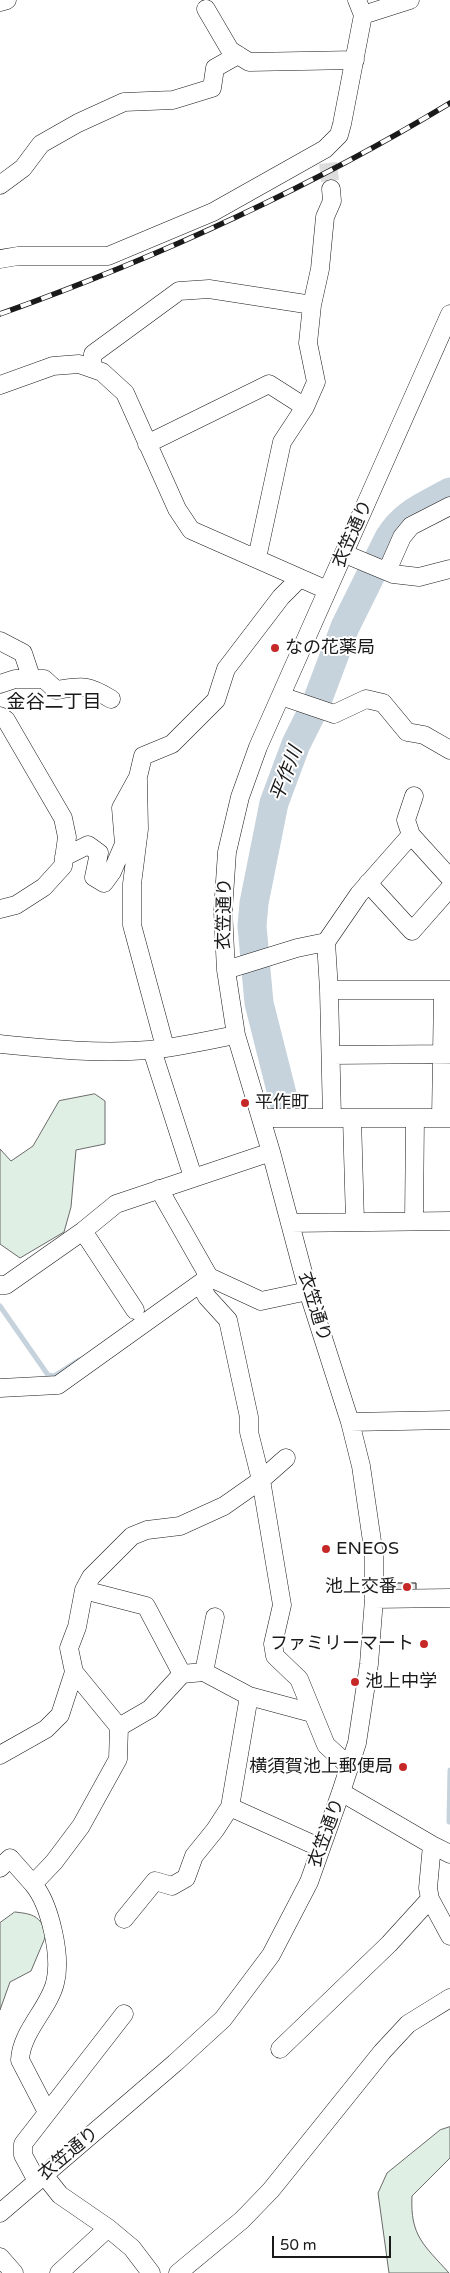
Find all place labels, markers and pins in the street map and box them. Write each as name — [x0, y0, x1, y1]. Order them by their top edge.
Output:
place label: なの花薬局 — [285, 637, 375, 659]
marker: なの花薬局 — [269, 642, 281, 654]
place label: 平作町 — [255, 1092, 309, 1114]
marker: 平作町 — [239, 1097, 251, 1109]
place label: ENEOS — [336, 1538, 399, 1560]
marker: ENEOS — [320, 1543, 332, 1555]
place label: 池上交番 — [325, 1576, 397, 1598]
marker: 池上交番 — [401, 1581, 413, 1593]
place label: ファミリーマート — [270, 1633, 414, 1655]
marker: ファミリーマート — [418, 1638, 430, 1650]
place label: 池上中学 — [365, 1671, 437, 1693]
marker: 池上中学 — [349, 1676, 361, 1688]
place label: 横須賀池上郵便局 — [249, 1756, 393, 1778]
marker: 横須賀池上郵便局 — [397, 1761, 409, 1773]

